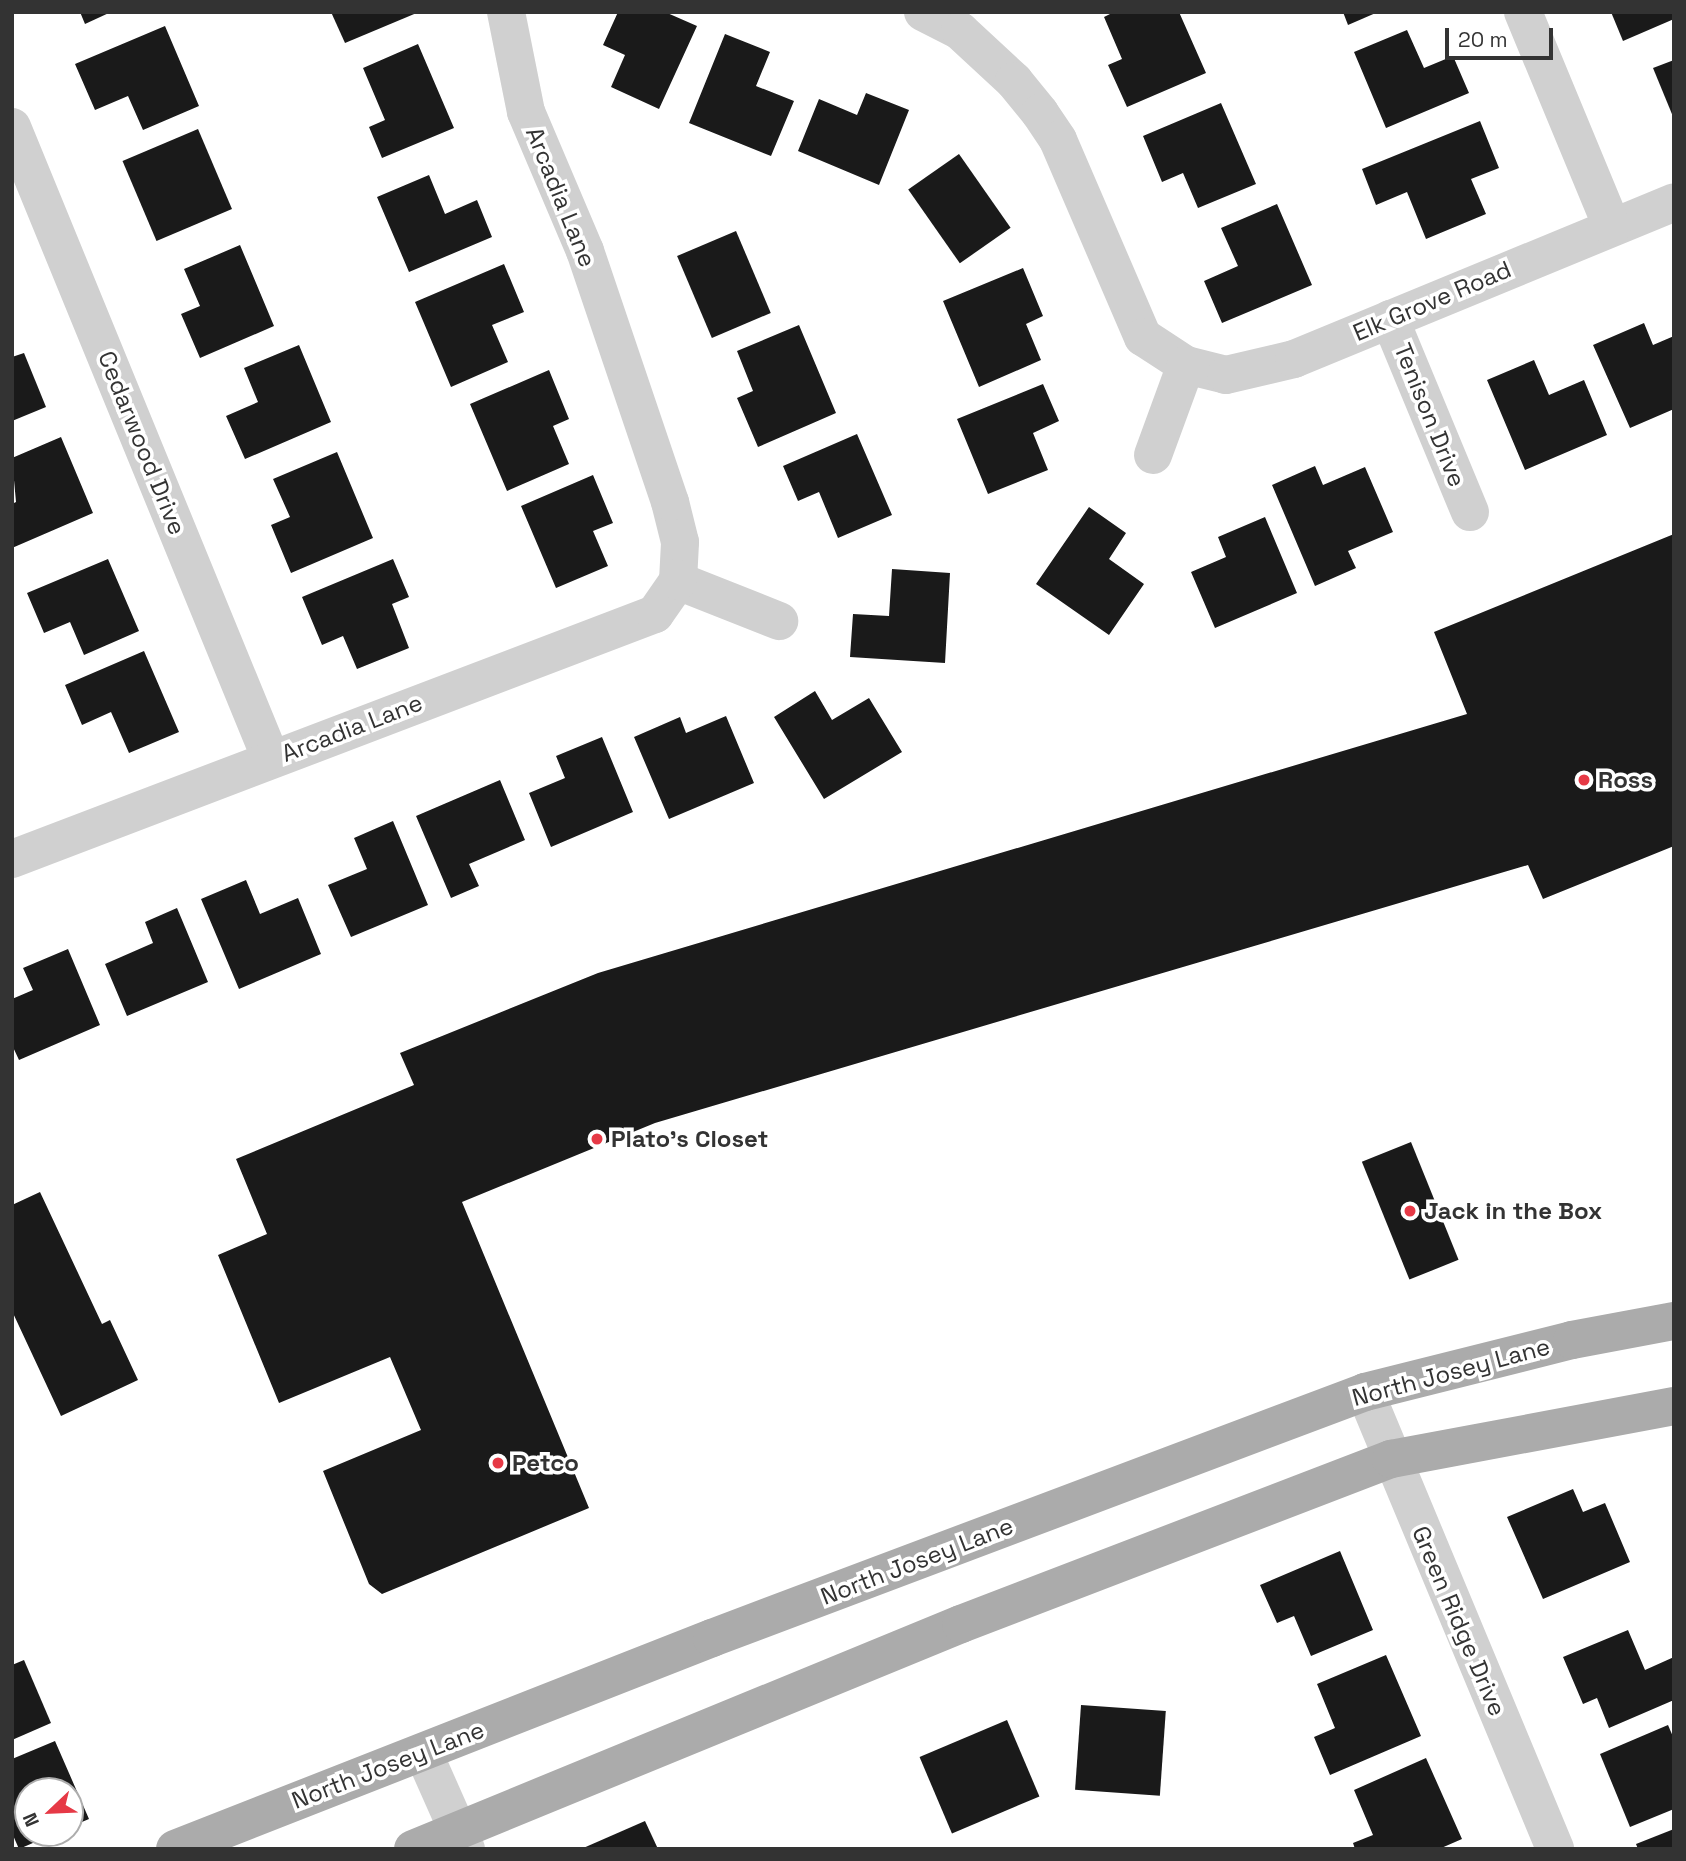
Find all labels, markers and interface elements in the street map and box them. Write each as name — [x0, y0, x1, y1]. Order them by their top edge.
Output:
scale bar — [1448, 14, 1556, 58]
text: 20 m — [1458, 26, 1508, 53]
street label: Arcadia Lane — [520, 123, 602, 271]
street label: Elk Grove Road — [1349, 255, 1515, 347]
street label: Tenison Drive — [1388, 339, 1472, 491]
street label: Cedarwood Drive — [92, 347, 192, 539]
street label: Arcadia Lane — [277, 688, 427, 768]
place label: Ross — [1598, 766, 1653, 794]
marker: Ross — [1576, 772, 1592, 788]
place label: Plato's Closet — [611, 1125, 769, 1153]
marker: Plato's Closet — [589, 1131, 605, 1147]
place label: Jack in the Box — [1424, 1197, 1602, 1225]
marker: Jack in the Box — [1402, 1203, 1418, 1219]
street label: North Josey Lane — [1349, 1332, 1553, 1412]
place label: Petco — [512, 1449, 579, 1477]
marker: Petco — [490, 1455, 506, 1471]
street label: North Josey Lane — [817, 1511, 1017, 1611]
street label: Green Ridge Drive — [1406, 1522, 1512, 1720]
street label: North Josey Lane — [288, 1715, 488, 1815]
north arrow — [14, 1777, 84, 1847]
text: N — [17, 1809, 45, 1830]

